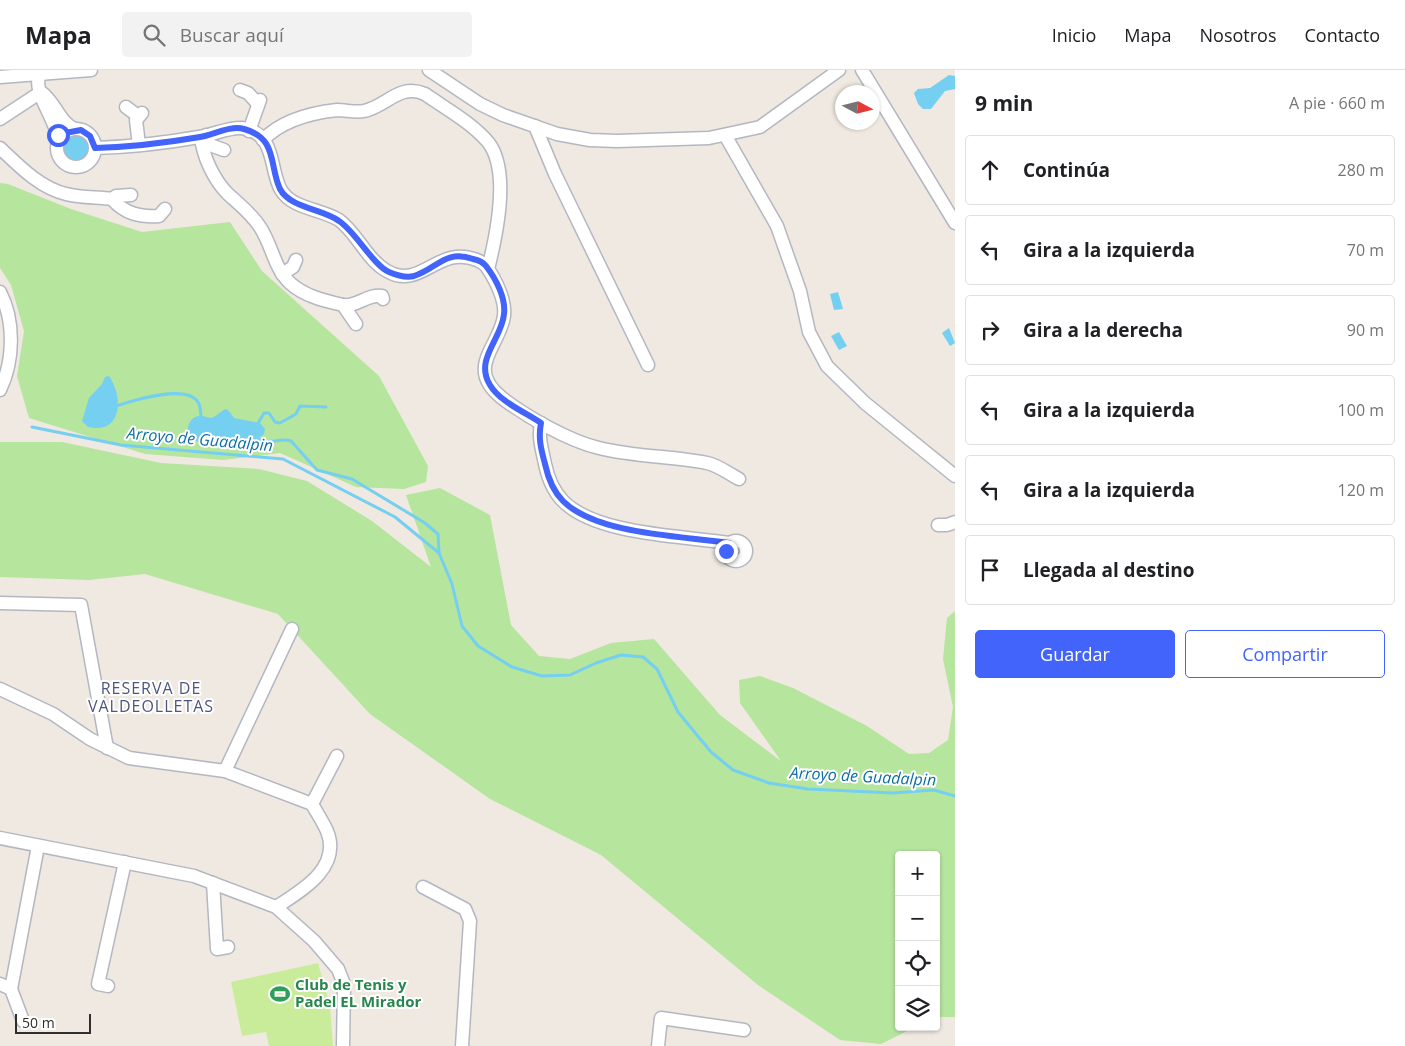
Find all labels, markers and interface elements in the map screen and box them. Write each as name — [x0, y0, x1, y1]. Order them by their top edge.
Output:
search box — [122, 12, 472, 57]
text: Mapa — [25, 18, 92, 51]
icon: search — [140, 21, 168, 49]
text: Buscar aquí — [180, 22, 284, 48]
text: Inicio — [1052, 23, 1096, 47]
text: Mapa — [1124, 23, 1172, 47]
text: Nosotros — [1200, 23, 1277, 47]
text: Contacto — [1305, 23, 1380, 47]
north arrow — [835, 85, 880, 130]
text: 9 min — [975, 89, 1033, 117]
text: A pie · 660 m — [1289, 92, 1385, 114]
route start — [47, 124, 70, 147]
icon: ahead — [976, 156, 1004, 184]
text: Continúa — [1023, 157, 1110, 183]
text: 280 m — [1338, 159, 1384, 181]
icon: left — [976, 236, 1004, 264]
text: Gira a la izquierda — [1023, 237, 1195, 263]
text: 70 m — [1347, 239, 1384, 261]
icon: right — [976, 316, 1004, 344]
text: Gira a la derecha — [1023, 317, 1183, 343]
text: 90 m — [1347, 319, 1384, 341]
icon: left — [976, 396, 1004, 424]
text: Gira a la izquierda — [1023, 397, 1195, 423]
text: 100 m — [1338, 399, 1384, 421]
water label: Arroyo de Guadalpin — [125, 422, 274, 456]
icon: left — [976, 476, 1004, 504]
text: Gira a la izquierda — [1023, 477, 1195, 503]
text: 120 m — [1338, 479, 1384, 501]
route end — [715, 540, 738, 563]
icon: arrive — [976, 556, 1004, 584]
text: Llegada al destino — [1023, 557, 1195, 583]
button: Guardar — [975, 630, 1175, 678]
button: Compartir — [1185, 630, 1385, 678]
district label: RESERVA DE VALDEOLLETAS — [88, 677, 214, 717]
water label: Arroyo de Guadalpin — [788, 761, 937, 791]
map controls — [895, 851, 940, 1031]
button: + — [895, 851, 940, 896]
button: − — [895, 896, 940, 941]
button: locate — [895, 941, 940, 986]
place label: Club de Tenis y Padel EL Mirador — [295, 974, 421, 1011]
sports icon: Club de Tenis y Padel EL Mirador — [269, 983, 291, 1005]
button: layers — [895, 986, 940, 1031]
scale bar — [15, 1011, 91, 1034]
text: 50 m — [22, 1013, 55, 1032]

